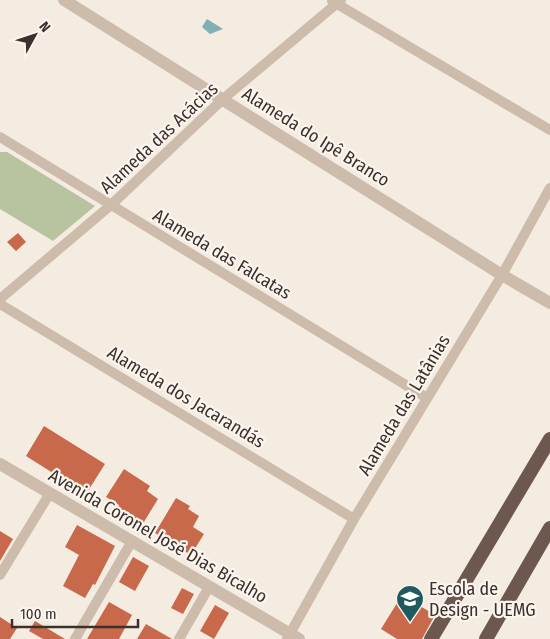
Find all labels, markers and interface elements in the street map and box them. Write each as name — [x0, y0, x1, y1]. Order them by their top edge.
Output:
north arrow — [10, 10, 60, 60]
text: N — [35, 18, 54, 36]
street label: Alameda das Acácias — [96, 78, 223, 198]
street label: Alameda do Ipê Branco — [238, 83, 394, 191]
street label: Alameda das Falcatas — [149, 204, 295, 304]
street label: Alameda das Latânias — [353, 330, 455, 479]
street label: Alameda dos Jacarandás — [103, 341, 269, 453]
street label: Avenida Coronel José Dias Bicalho — [45, 464, 271, 608]
place label: Escola de Design - UEMG — [429, 578, 536, 621]
school or university icon: Escola de Design - UEMG — [395, 584, 425, 623]
scale bar — [12, 596, 139, 628]
text: 100 m — [20, 605, 57, 623]

